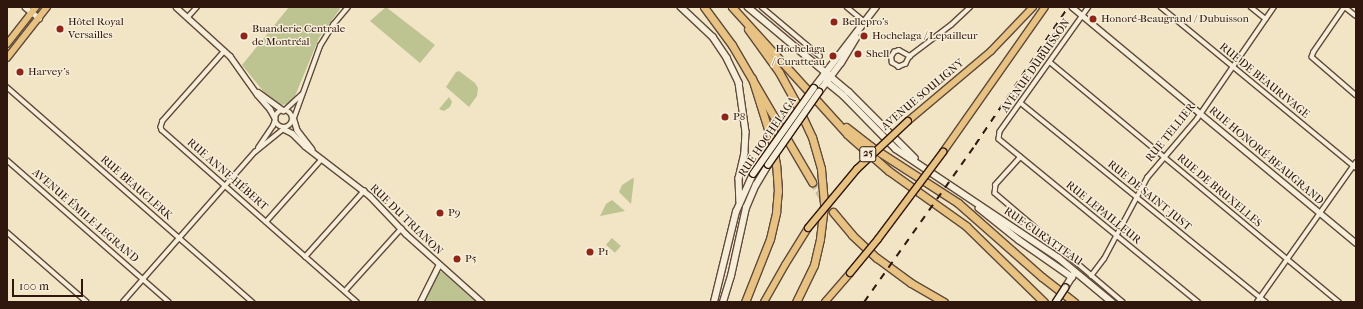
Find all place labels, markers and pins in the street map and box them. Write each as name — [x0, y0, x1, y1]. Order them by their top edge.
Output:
place label: Honoré-Beaugrand / Dubuisson — [1101, 12, 1249, 26]
marker: Honoré-Beaugrand / Dubuisson — [1088, 14, 1098, 24]
place label: Bellepro's — [842, 15, 888, 29]
place label: Hôtel Royal Versailles — [68, 16, 124, 42]
marker: Bellepro's — [829, 17, 839, 27]
place label: Buanderie Centrale de Montréal — [252, 23, 345, 49]
marker: Hôtel Royal Versailles — [55, 24, 65, 34]
place label: Hochelaga / Lepailleur — [872, 29, 978, 43]
marker: Buanderie Centrale de Montréal — [239, 31, 249, 41]
marker: Hochelaga / Lepailleur — [859, 31, 869, 41]
place label: Hochelaga / Curatteau — [772, 43, 825, 69]
place label: Shell — [866, 47, 889, 61]
marker: Shell — [853, 49, 863, 59]
marker: Hochelaga / Curatteau — [828, 51, 838, 61]
place label: Harvey's — [28, 65, 69, 79]
marker: Harvey's — [15, 67, 25, 77]
place label: P8 — [733, 110, 745, 124]
marker: P8 — [720, 112, 730, 122]
place label: P9 — [448, 206, 460, 220]
marker: P9 — [435, 208, 445, 218]
place label: P1 — [598, 245, 609, 259]
marker: P1 — [585, 247, 595, 257]
place label: P5 — [465, 252, 476, 266]
marker: P5 — [452, 254, 462, 264]

